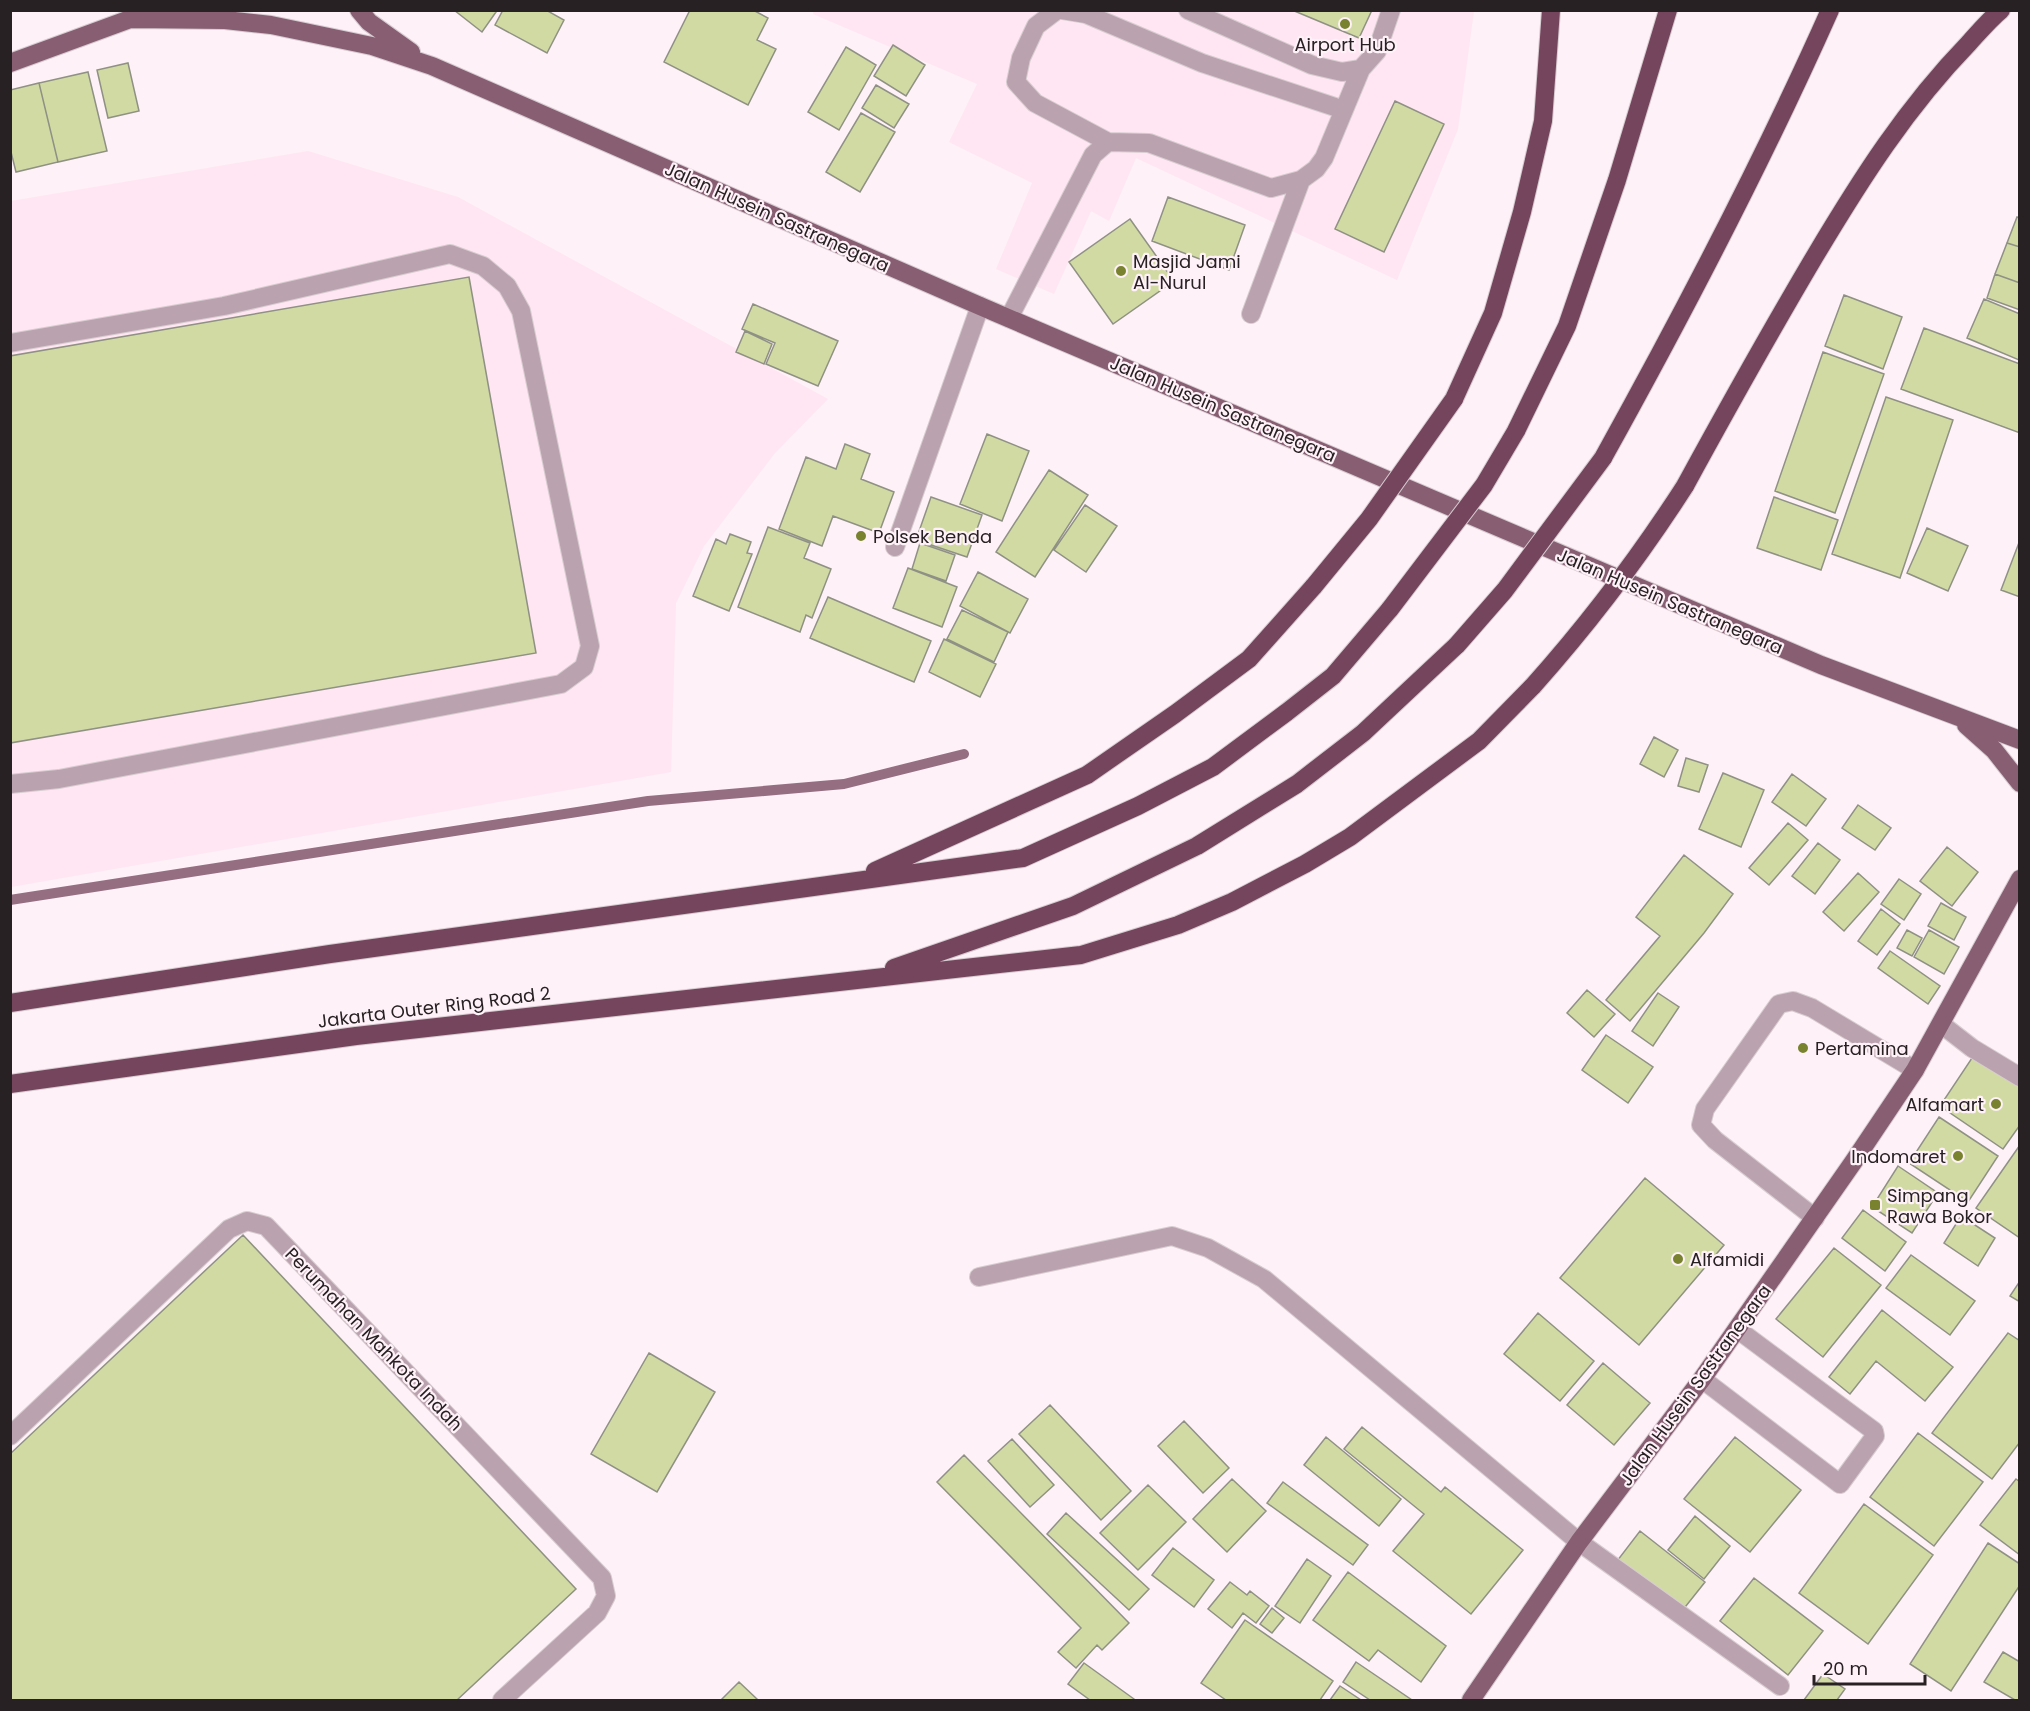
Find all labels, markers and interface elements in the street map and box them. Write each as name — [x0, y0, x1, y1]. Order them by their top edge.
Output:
marker: Airport Hub — [1338, 17, 1352, 31]
place label: Airport Hub — [1294, 32, 1396, 57]
street label: Jalan Husein Sastranegara — [661, 156, 893, 278]
place label: Masjid Jami Al-Nurul — [1133, 249, 1241, 295]
marker: Masjid Jami Al-Nurul — [1114, 264, 1128, 278]
street label: Jalan Husein Sastranegara — [1106, 350, 1340, 468]
place label: Polsek Benda — [873, 524, 992, 549]
marker: Polsek Benda — [854, 529, 868, 543]
street label: Jalan Husein Sastranegara — [1553, 542, 1787, 660]
street label: Jakarta Outer Ring Road 2 — [316, 980, 552, 1034]
place label: Pertamina — [1815, 1036, 1909, 1061]
marker: Pertamina — [1796, 1041, 1810, 1055]
place label: Alfamart — [1905, 1092, 1984, 1117]
marker: Alfamart — [1989, 1097, 2003, 1111]
place label: Indomaret — [1851, 1144, 1946, 1169]
marker: Indomaret — [1951, 1149, 1965, 1163]
place label: Simpang Rawa Bokor — [1887, 1183, 1992, 1229]
marker: Simpang Rawa Bokor — [1868, 1198, 1882, 1212]
street label: Perumahan Mahkota Indah — [280, 1242, 468, 1436]
place label: Alfamidi — [1690, 1247, 1764, 1272]
marker: Alfamidi — [1671, 1252, 1685, 1266]
street label: Jalan Husein Sastranegara — [1613, 1279, 1777, 1491]
scale bar — [1814, 1648, 1925, 1686]
text: 20 m — [1823, 1656, 1868, 1681]

